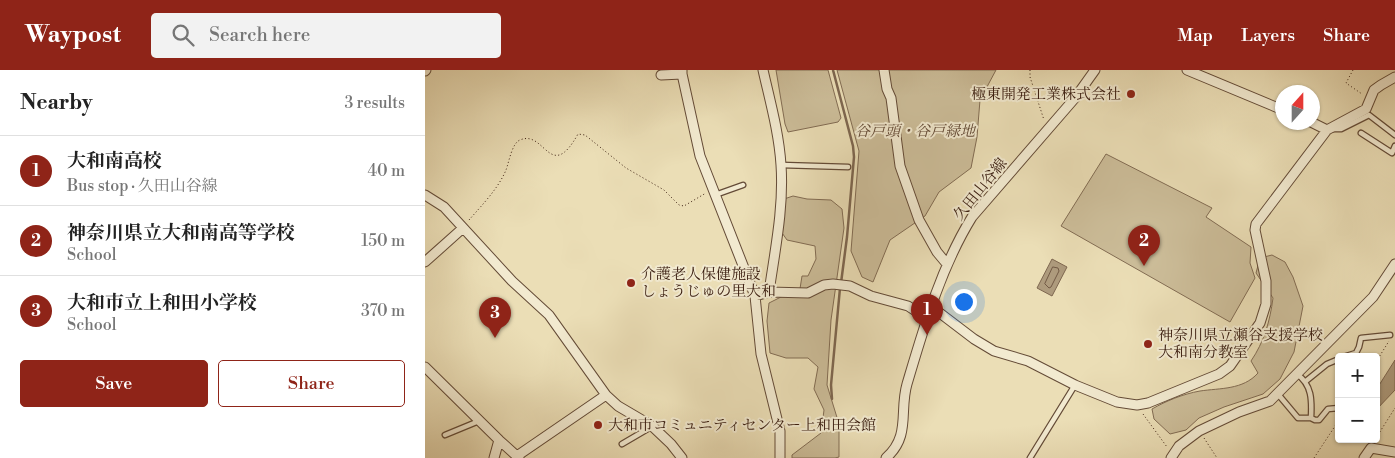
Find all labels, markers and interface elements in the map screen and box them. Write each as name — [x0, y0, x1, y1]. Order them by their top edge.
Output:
search box — [151, 13, 501, 58]
text: Waypost — [25, 20, 121, 50]
icon: search — [169, 21, 197, 49]
text: Search here — [209, 23, 310, 47]
text: Map — [1178, 24, 1213, 47]
text: Layers — [1241, 24, 1295, 47]
text: Share — [1323, 24, 1370, 47]
place label: 極東開発工業株式会社 — [971, 85, 1121, 104]
north arrow — [1275, 85, 1320, 130]
marker: 極東開発工業株式会社 — [1125, 88, 1137, 100]
text: Nearby — [20, 90, 93, 116]
text: 3 results — [344, 93, 405, 113]
park label: 谷戸頭・谷戸緑地 — [855, 122, 977, 141]
text: 大和南高校 — [67, 149, 162, 173]
street label: 久田山谷線 — [949, 154, 1011, 224]
text: 1 — [32, 161, 40, 181]
text: 40 m — [368, 161, 405, 181]
text: Bus stop · 久田山谷線 — [67, 176, 218, 196]
text: 神奈川県立大和南高等学校 — [67, 221, 295, 245]
pin: 2 — [1128, 225, 1160, 266]
text: 2 — [31, 231, 41, 251]
text: 150 m — [361, 231, 405, 251]
text: School — [67, 245, 116, 265]
place label: 介護老人保健施設 しょうじゅの里大和 — [641, 265, 776, 301]
marker: 介護老人保健施設 しょうじゅの里大和 — [625, 277, 637, 289]
your location — [951, 289, 977, 315]
text: 大和市立上和田小学校 — [67, 291, 257, 315]
pin: 1 — [911, 294, 943, 335]
pin: 3 — [479, 297, 511, 338]
text: 3 — [31, 301, 41, 321]
text: 370 m — [361, 301, 405, 321]
text: School — [67, 315, 116, 335]
place label: 神奈川県立瀬谷支援学校 大和南分教室 — [1158, 326, 1323, 362]
marker: 神奈川県立瀬谷支援学校 大和南分教室 — [1142, 338, 1154, 350]
map controls — [1335, 353, 1380, 443]
button: + — [1335, 353, 1380, 398]
button: Save — [20, 360, 208, 407]
button: Share — [218, 360, 405, 407]
button: − — [1335, 398, 1380, 443]
place label: 大和市コミュニティセンター上和田会館 — [608, 416, 876, 435]
marker: 大和市コミュニティセンター上和田会館 — [592, 419, 604, 431]

